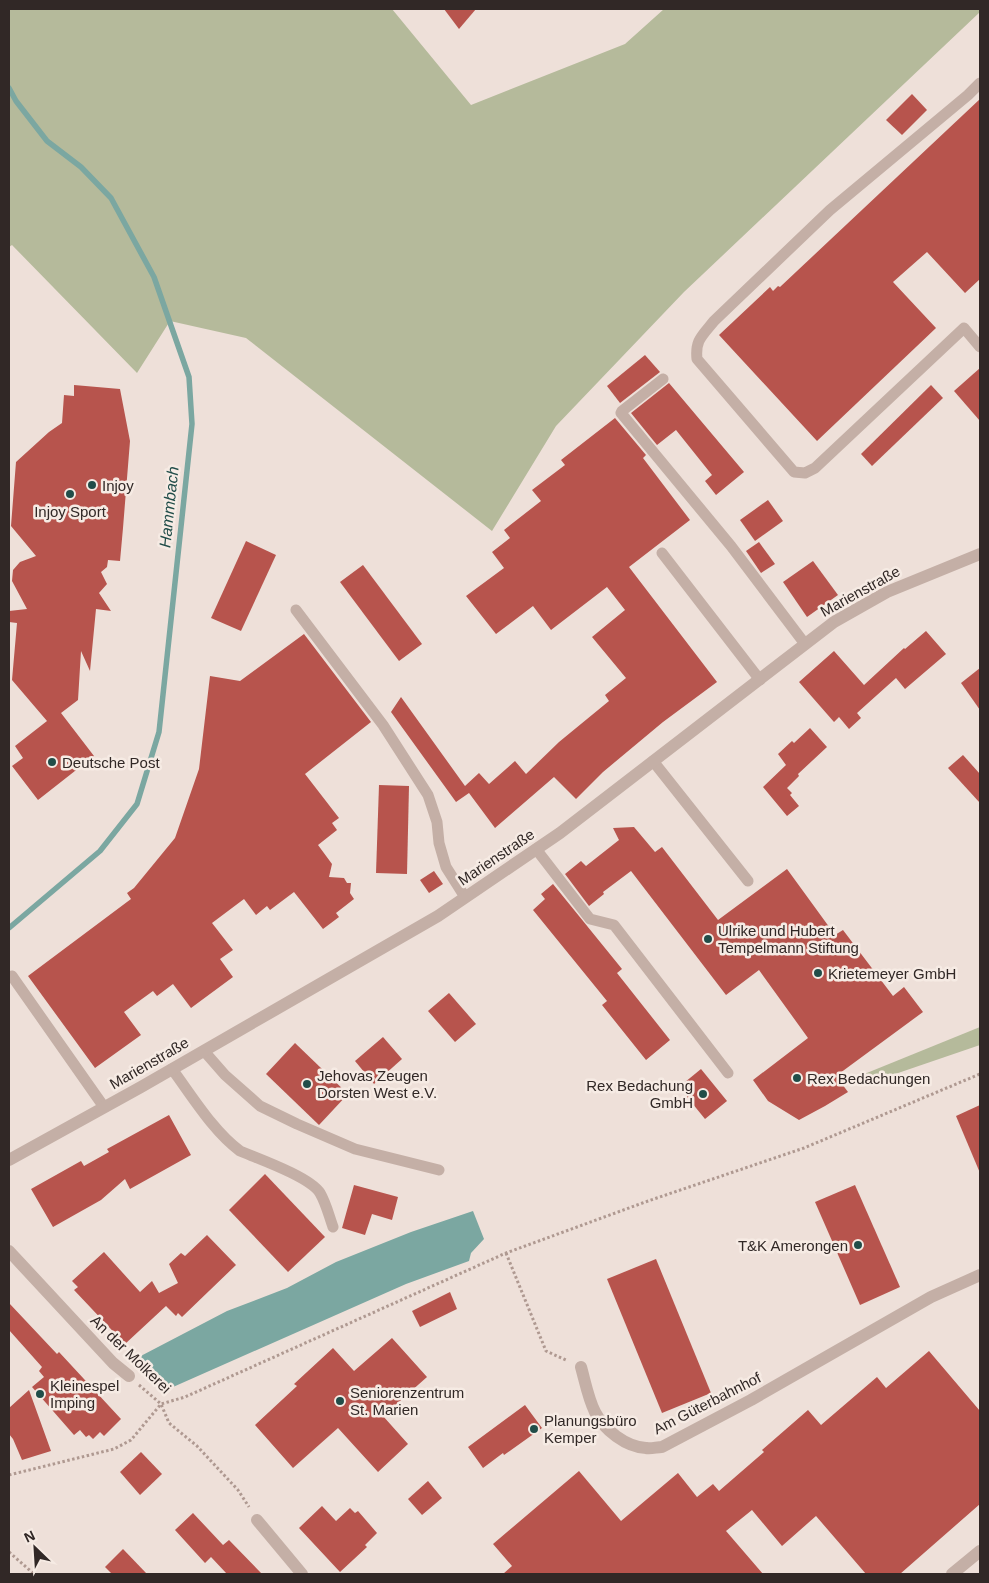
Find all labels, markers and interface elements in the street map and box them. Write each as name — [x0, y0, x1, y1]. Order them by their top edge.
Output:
water label: Hammbach — [156, 465, 182, 549]
place label: Injoy — [102, 477, 134, 494]
marker: Injoy — [86, 479, 98, 491]
marker: Injoy Sport — [64, 488, 76, 500]
place label: Injoy Sport — [34, 503, 107, 520]
street label: Marienstraße — [817, 562, 903, 620]
place label: Deutsche Post — [62, 754, 160, 771]
marker: Deutsche Post — [46, 756, 58, 768]
street label: Marienstraße — [455, 825, 537, 889]
place label: Ulrike und Hubert Tempelmann Stiftung — [718, 922, 859, 956]
marker: Ulrike und Hubert Tempelmann Stiftung — [702, 933, 714, 945]
place label: Krietemeyer GmbH — [828, 965, 956, 982]
marker: Krietemeyer GmbH — [812, 967, 824, 979]
street label: Marienstraße — [106, 1034, 192, 1092]
place label: Jehovas Zeugen Dorsten West e.V. — [317, 1067, 437, 1101]
place label: Rex Bedachungen — [807, 1070, 930, 1087]
marker: Rex Bedachungen — [791, 1072, 803, 1084]
place label: Rex Bedachung GmbH — [586, 1077, 693, 1111]
marker: Jehovas Zeugen Dorsten West e.V. — [301, 1078, 313, 1090]
marker: Rex Bedachung GmbH — [697, 1088, 709, 1100]
place label: T&K Amerongen — [738, 1237, 848, 1254]
marker: T&K Amerongen — [852, 1239, 864, 1251]
street label: An der Molkerei — [87, 1311, 175, 1397]
street label: Am Güterbahnhof — [650, 1368, 764, 1437]
place label: Kleinespel Imping — [50, 1377, 119, 1411]
place label: Seniorenzentrum St. Marien — [350, 1384, 464, 1418]
marker: Kleinespel Imping — [34, 1388, 46, 1400]
marker: Seniorenzentrum St. Marien — [334, 1395, 346, 1407]
place label: Planungsbüro Kemper — [544, 1412, 637, 1446]
marker: Planungsbüro Kemper — [528, 1423, 540, 1435]
north arrow — [10, 1523, 60, 1573]
text: N — [22, 1527, 37, 1546]

